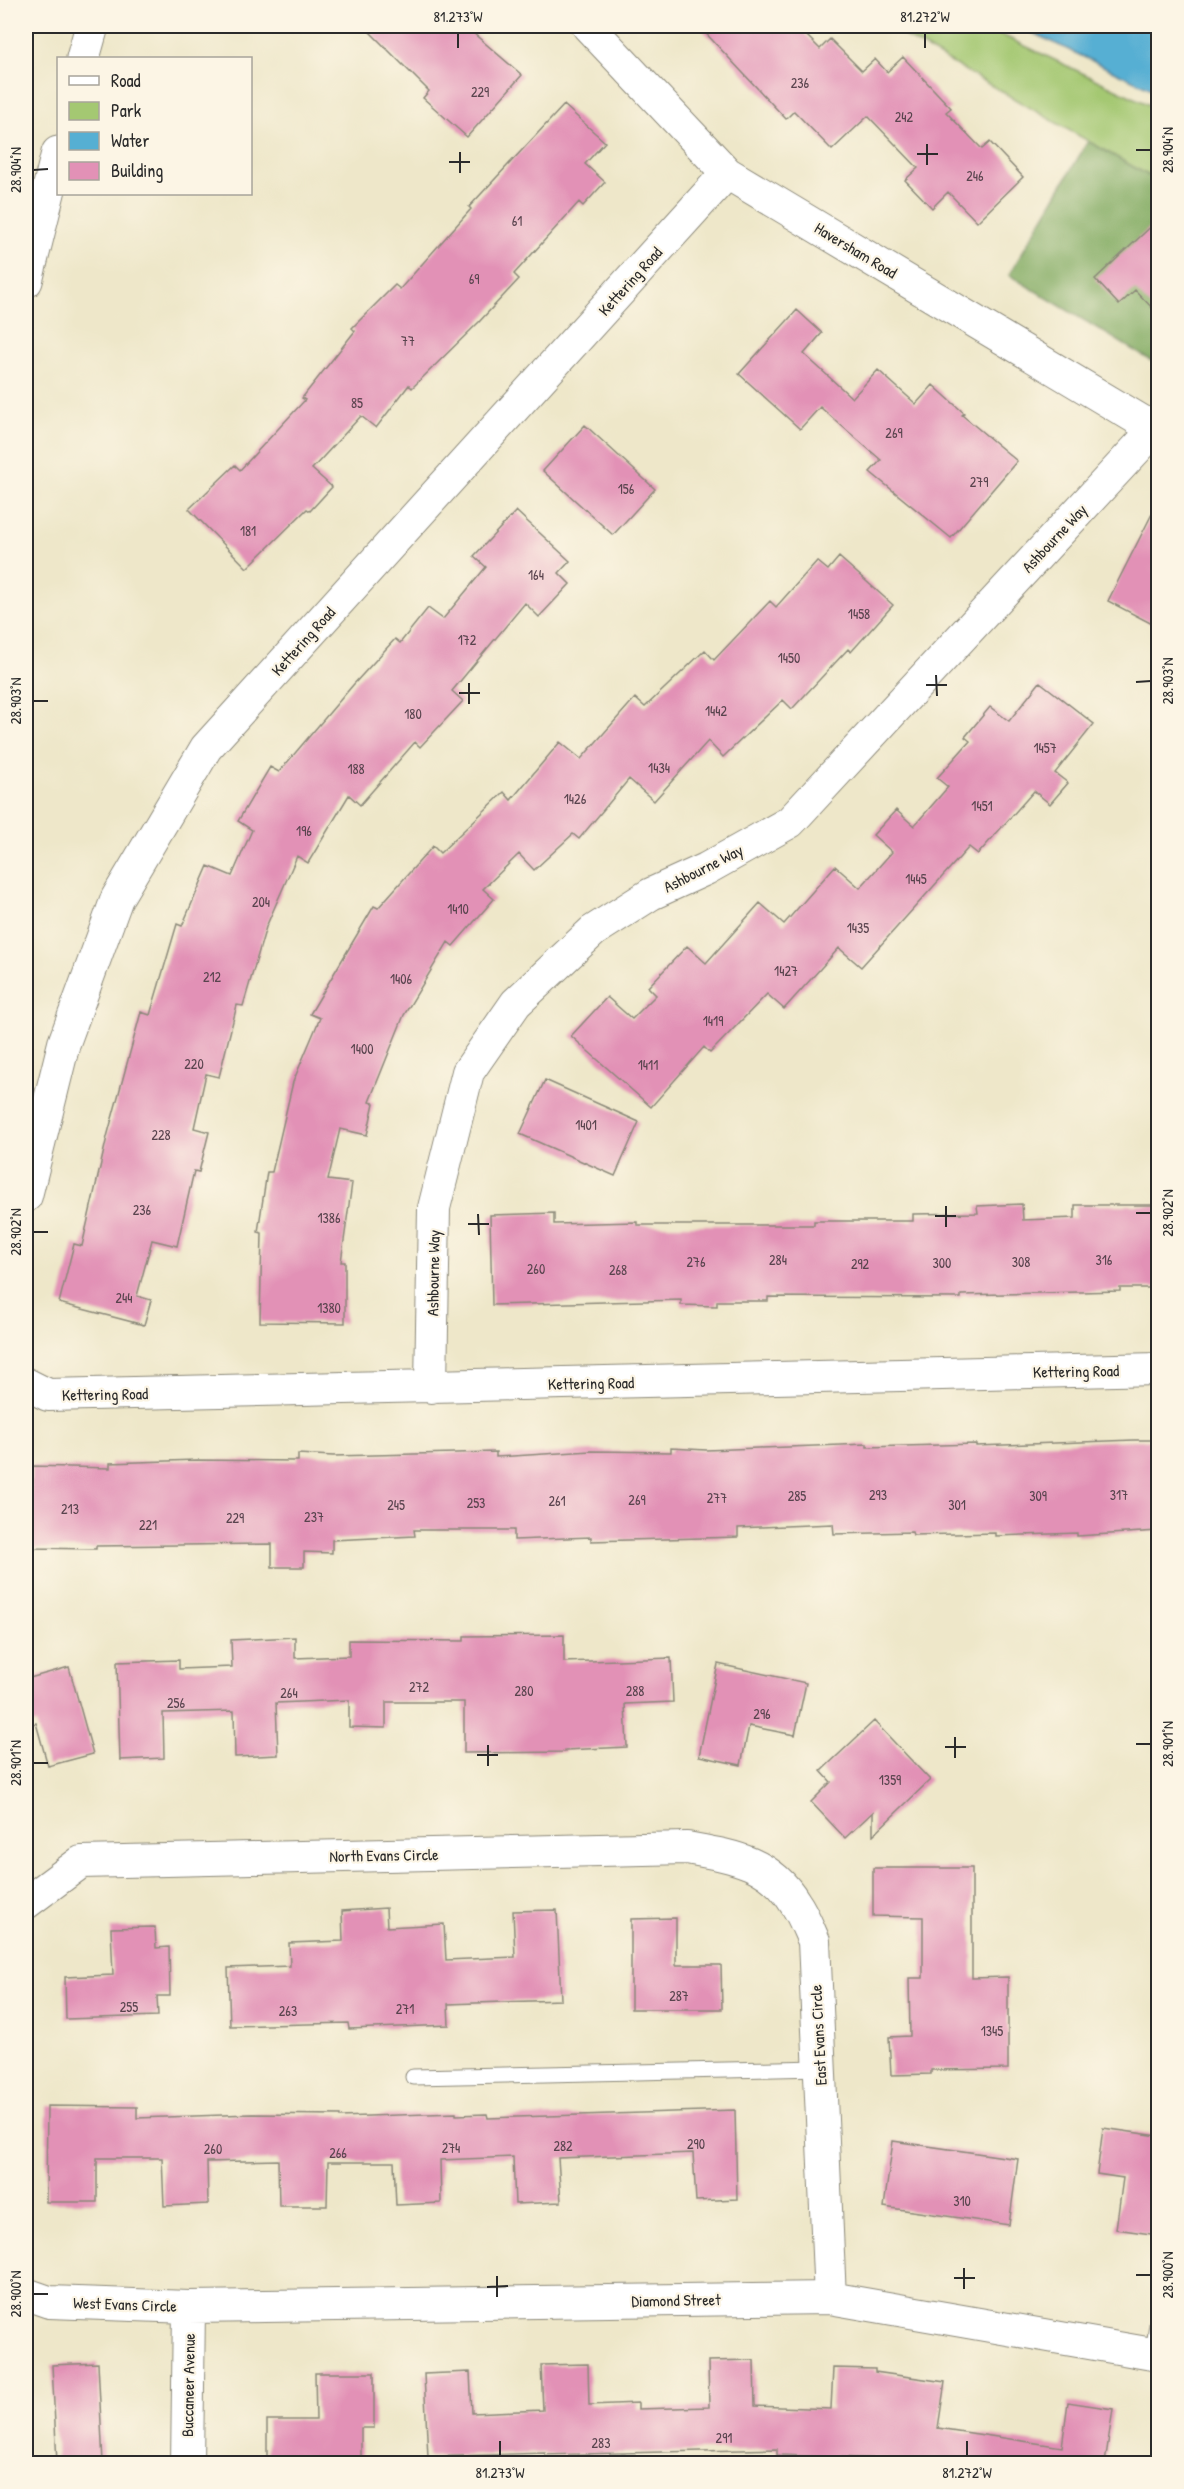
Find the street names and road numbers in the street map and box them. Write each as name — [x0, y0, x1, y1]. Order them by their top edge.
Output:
street label: Haversham Road — [811, 217, 901, 283]
street label: Kettering Road — [593, 242, 667, 320]
street label: Ashbourne Way — [1016, 499, 1092, 577]
street label: Kettering Road — [266, 602, 340, 680]
street label: Ashbourne Way — [659, 838, 747, 897]
street label: Ashbourne Way — [421, 1229, 445, 1316]
street label: Kettering Road — [1033, 1359, 1119, 1383]
street label: Kettering Road — [548, 1371, 634, 1395]
street label: Kettering Road — [62, 1382, 148, 1406]
street label: North Evans Circle — [329, 1843, 439, 1867]
street label: East Evans Circle — [804, 1983, 832, 2086]
street label: Diamond Street — [631, 2288, 721, 2312]
street label: West Evans Circle — [73, 2291, 178, 2317]
street label: Buccaneer Avenue — [176, 2332, 200, 2437]

